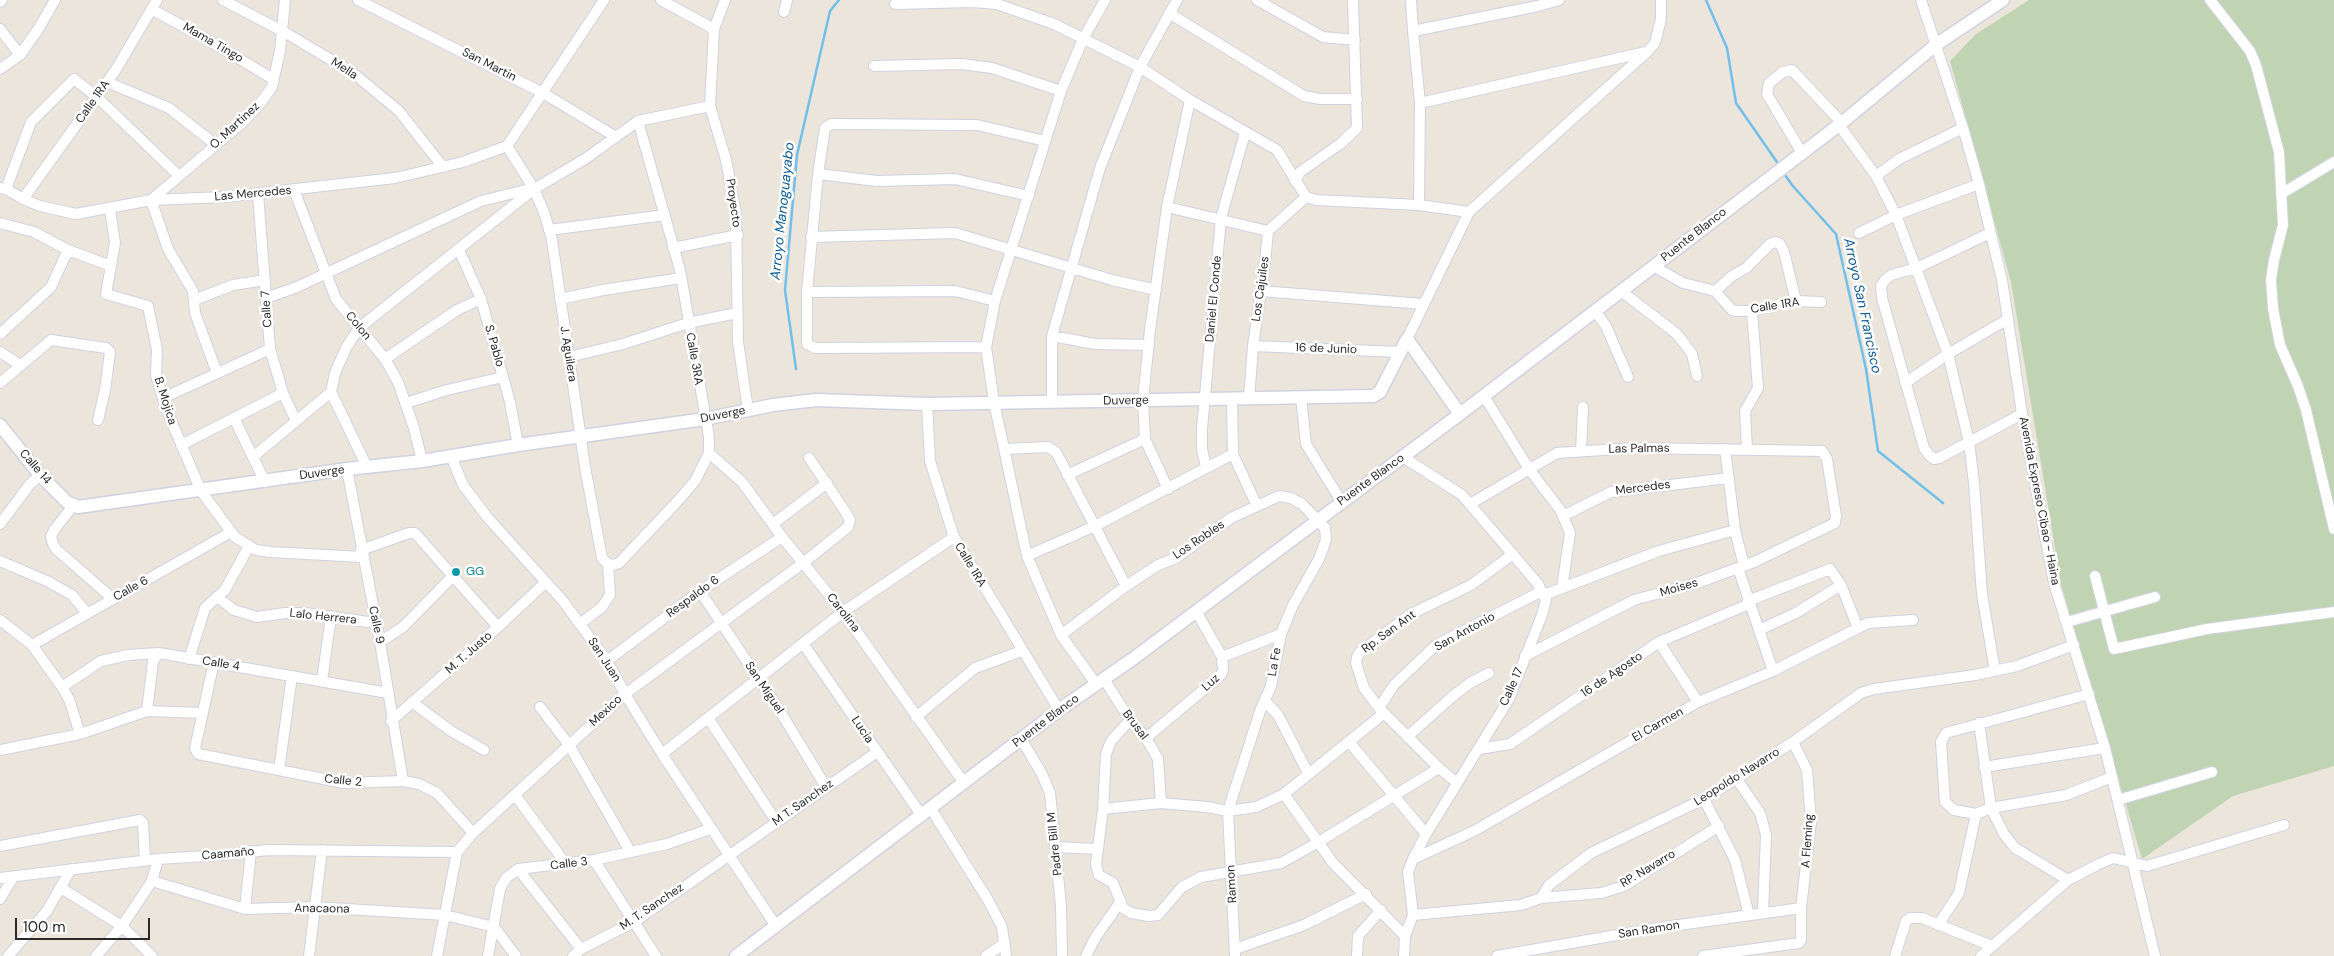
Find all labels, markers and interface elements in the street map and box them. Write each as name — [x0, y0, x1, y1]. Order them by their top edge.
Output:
street label: Mama Tingo — [180, 20, 246, 66]
street label: San Martin — [459, 45, 519, 85]
street label: Mella — [328, 55, 360, 83]
street label: Calle 1RA — [73, 78, 113, 126]
street label: O. Martinez — [207, 99, 263, 153]
water label: Arroyo Manoguayabo — [767, 141, 799, 281]
street label: Proyecto — [722, 178, 744, 228]
street label: Las Mercedes — [214, 183, 292, 205]
street label: Puente Blanco — [1658, 205, 1730, 265]
water label: Arroyo San Francisco — [1839, 237, 1885, 375]
street label: Daniel El Conde — [1203, 255, 1225, 343]
street label: Los Cajuiles — [1249, 255, 1273, 323]
street label: Calle 7 — [259, 290, 275, 328]
street label: Calle 1RA — [1750, 295, 1800, 317]
street label: Colon — [342, 309, 374, 343]
street label: S. Pablo — [481, 323, 507, 369]
street label: J. Aguilera — [556, 325, 580, 383]
street label: Calle 3RA — [682, 332, 706, 386]
street label: 16 de Junio — [1295, 341, 1357, 357]
street label: B. Mojica — [151, 375, 179, 427]
street label: Duverge — [1103, 393, 1149, 409]
street label: Duverge — [699, 404, 747, 426]
street label: Avenida Expreso Cibao - Haina — [2016, 416, 2062, 586]
street label: Las Palmas — [1608, 441, 1670, 457]
street label: Calle 14 — [16, 447, 54, 487]
street label: Puente Blanco — [1335, 451, 1407, 509]
street label: Duverge — [298, 463, 346, 483]
street label: Mercedes — [1615, 477, 1671, 499]
street label: Los Robles — [1170, 517, 1228, 563]
street label: Calle 1RA — [951, 540, 989, 590]
place label: GG — [466, 565, 484, 579]
marker: GG — [450, 566, 462, 578]
street label: Calle 6 — [111, 573, 151, 605]
street label: Respaldo 6 — [664, 573, 722, 621]
street label: Moises — [1658, 576, 1700, 600]
street label: Carolina — [823, 591, 863, 635]
street label: Calle 9 — [365, 605, 387, 645]
street label: Lalo Herrera — [289, 606, 357, 628]
street label: Rp. San Ant — [1359, 608, 1419, 656]
street label: San Antonio — [1432, 609, 1498, 655]
street label: M. T. Justo — [443, 629, 495, 677]
street label: San Juan — [584, 635, 624, 685]
street label: La Fe — [1265, 646, 1285, 678]
street label: 16 de Agosto — [1579, 649, 1645, 701]
street label: Calle 4 — [201, 654, 241, 674]
street label: San Miguel — [741, 659, 787, 717]
street label: Calle 17 — [1497, 666, 1527, 708]
street label: Luz — [1199, 671, 1223, 695]
street label: Puente Blanco — [1010, 691, 1082, 751]
street label: Mexico — [587, 692, 625, 730]
street label: El Carmen — [1630, 705, 1686, 745]
street label: Brusal — [1119, 707, 1151, 743]
street label: Lucia — [848, 714, 876, 746]
street label: Leopoldo Navarro — [1692, 745, 1782, 809]
street label: Calle 2 — [324, 772, 362, 790]
street label: M T. Sanchez — [770, 777, 836, 829]
street label: Padre Bill M — [1045, 812, 1065, 876]
street label: A Fleming — [1799, 813, 1817, 869]
street label: Caamaño — [201, 845, 255, 863]
street label: RP. Navarro — [1618, 847, 1678, 891]
street label: Calle 3 — [549, 855, 589, 873]
street label: Ramon — [1224, 865, 1240, 903]
street label: M. T. Sanchez — [618, 880, 686, 934]
street label: Anacaona — [294, 901, 350, 917]
scale bar — [18, 908, 152, 940]
text: 100 m — [23, 917, 66, 937]
street label: San Ramon — [1617, 918, 1681, 942]

